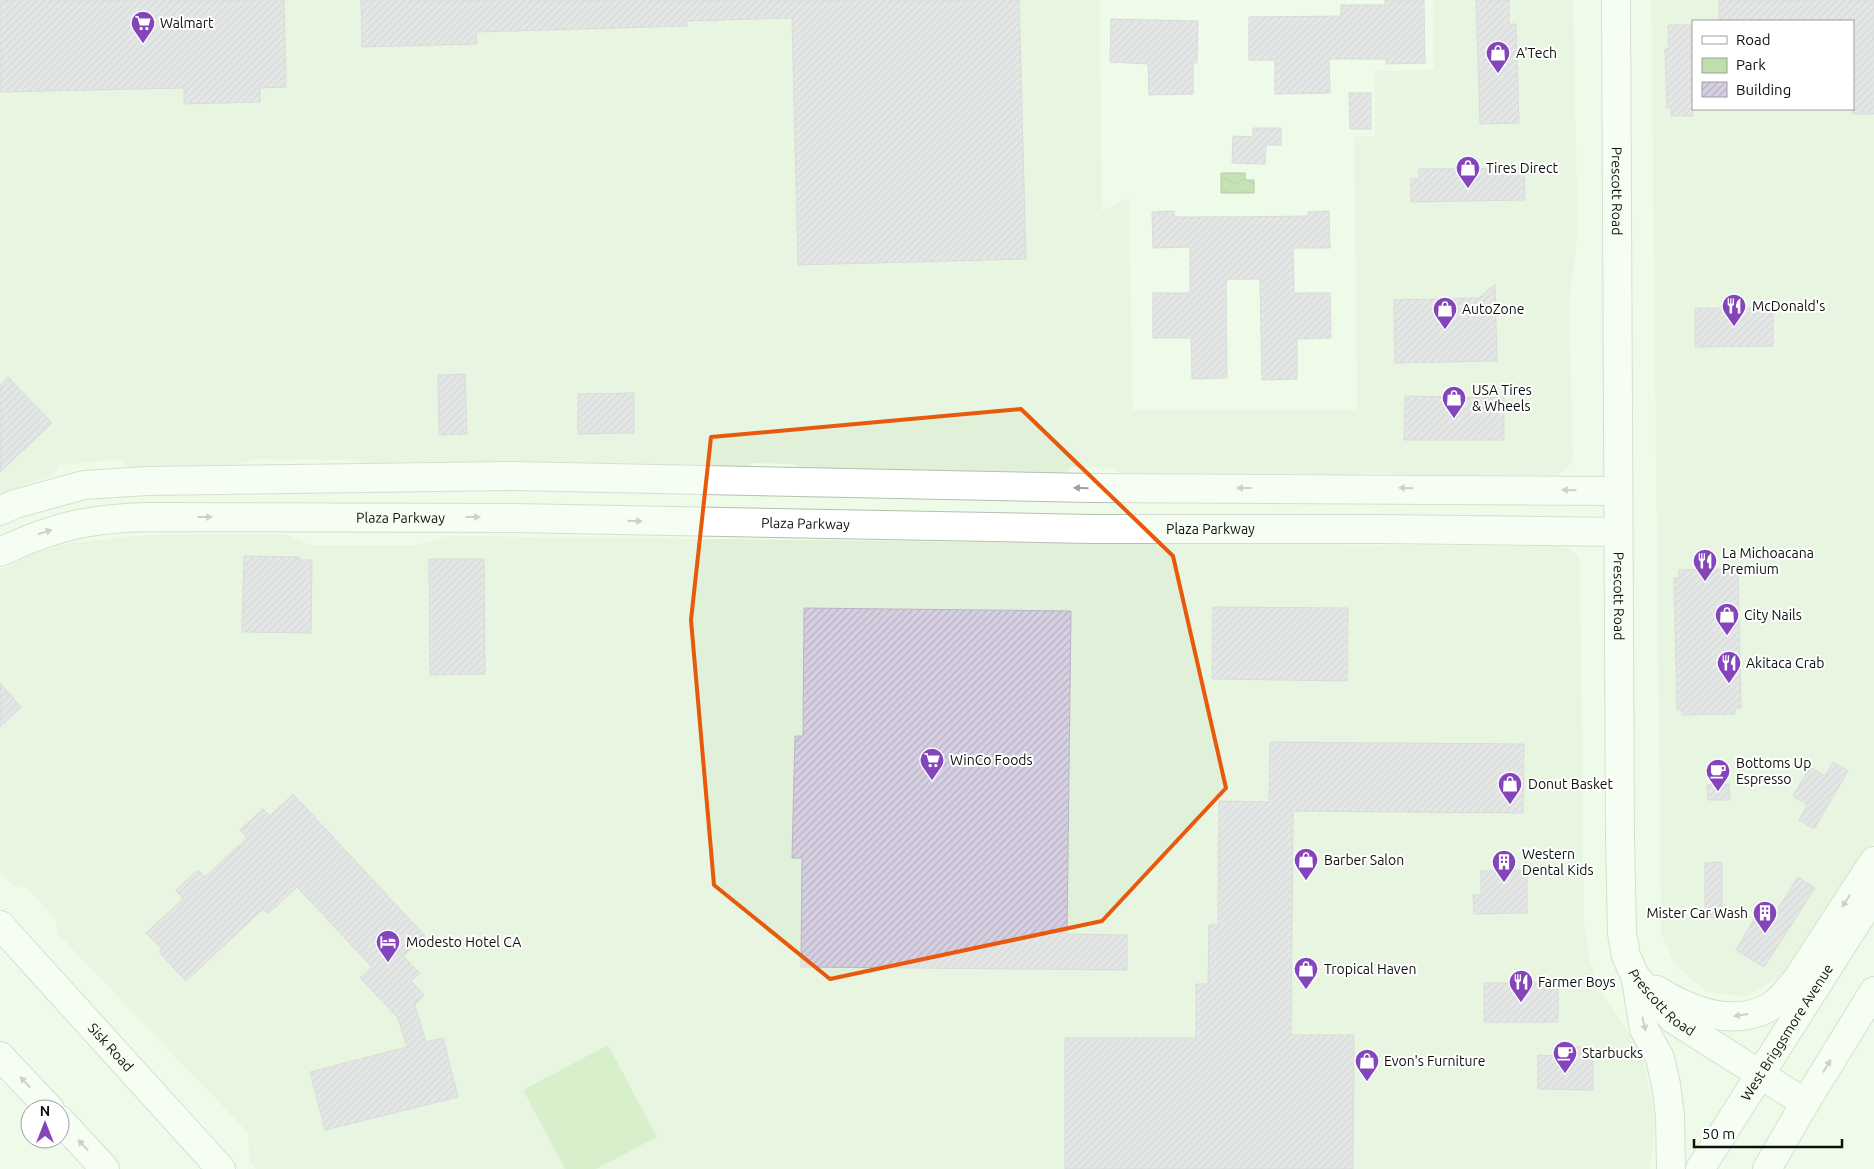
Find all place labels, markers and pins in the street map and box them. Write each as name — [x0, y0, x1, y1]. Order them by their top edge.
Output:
supermarket icon: Walmart — [130, 10, 156, 44]
place label: Walmart — [160, 15, 214, 31]
shop icon: A'Tech — [1485, 40, 1511, 74]
place label: A'Tech — [1516, 45, 1557, 61]
shop icon: Tires Direct — [1455, 155, 1481, 189]
place label: Tires Direct — [1486, 160, 1559, 176]
restaurant icon: McDonald's — [1721, 293, 1747, 327]
shop icon: AutoZone — [1432, 296, 1458, 330]
place label: McDonald's — [1752, 298, 1825, 314]
place label: AutoZone — [1462, 301, 1524, 317]
place label: USA Tires & Wheels — [1472, 382, 1532, 414]
shop icon: USA Tires & Wheels — [1441, 385, 1467, 419]
place label: La Michoacana Premium — [1722, 545, 1814, 577]
restaurant icon: La Michoacana Premium — [1692, 548, 1718, 582]
shop icon: City Nails — [1714, 602, 1740, 636]
place label: City Nails — [1744, 607, 1802, 623]
restaurant icon: Akitaca Crab — [1716, 650, 1742, 684]
place label: Akitaca Crab — [1746, 655, 1824, 671]
supermarket icon: WinCo Foods — [919, 747, 945, 781]
place label: WinCo Foods — [950, 752, 1033, 768]
place label: Bottoms Up Espresso — [1736, 755, 1811, 787]
cafe icon: Bottoms Up Espresso — [1705, 758, 1731, 792]
shop icon: Donut Basket — [1497, 771, 1523, 805]
place label: Donut Basket — [1528, 776, 1613, 792]
place label: Western Dental Kids — [1522, 846, 1594, 878]
shop icon: Barber Salon — [1293, 847, 1319, 881]
building icon: Western Dental Kids — [1491, 849, 1517, 883]
place label: Barber Salon — [1324, 852, 1404, 868]
building icon: Mister Car Wash — [1752, 900, 1778, 934]
place label: Mister Car Wash — [1646, 905, 1748, 921]
hotel icon: Modesto Hotel CA — [375, 929, 401, 963]
place label: Modesto Hotel CA — [406, 934, 521, 950]
shop icon: Tropical Haven — [1293, 956, 1319, 990]
place label: Tropical Haven — [1324, 961, 1416, 977]
restaurant icon: Farmer Boys — [1508, 969, 1534, 1003]
place label: Farmer Boys — [1538, 974, 1616, 990]
cafe icon: Starbucks — [1552, 1040, 1578, 1074]
place label: Starbucks — [1582, 1045, 1643, 1061]
shop icon: Evon's Furniture — [1354, 1048, 1380, 1082]
place label: Evon's Furniture — [1384, 1053, 1485, 1069]

